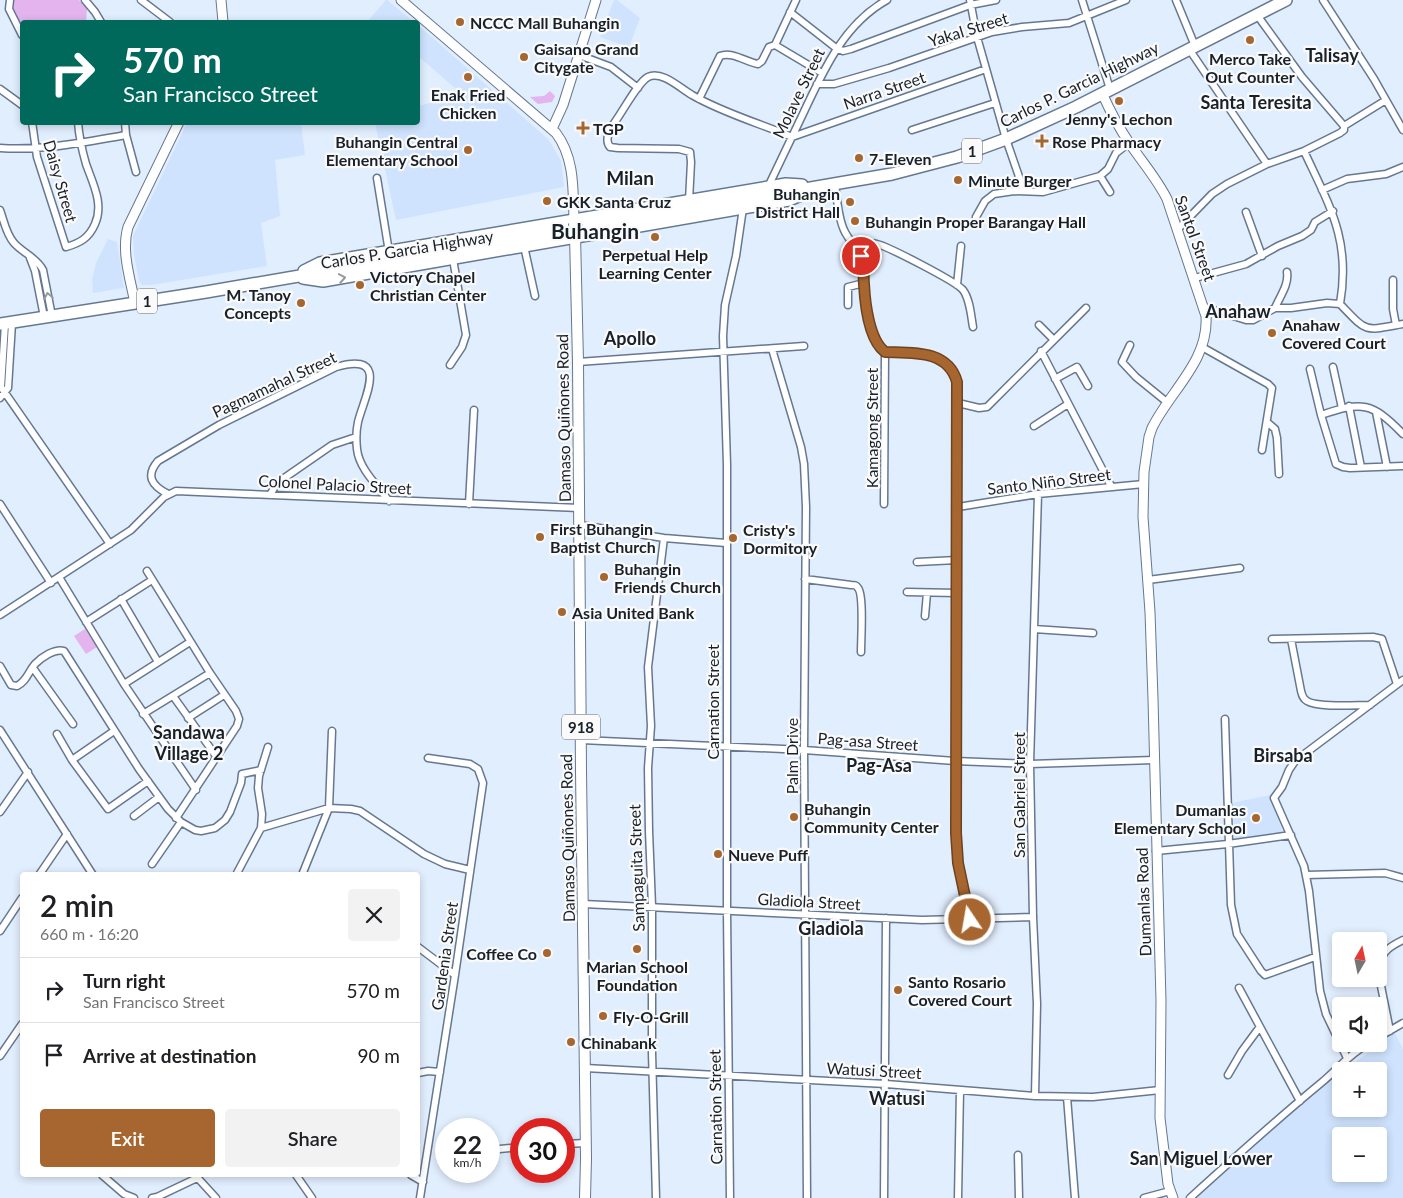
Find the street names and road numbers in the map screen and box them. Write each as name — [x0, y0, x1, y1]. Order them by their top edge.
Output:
street label: Yakal Street — [926, 8, 1010, 50]
street label: Carlos P. Garcia Highway — [996, 37, 1162, 131]
street label: Molave Street — [768, 45, 828, 141]
street label: Narra Street — [840, 67, 928, 113]
street label: Daisy Street — [40, 138, 82, 225]
road number: 1 — [962, 138, 982, 164]
street label: Santol Street — [1172, 192, 1220, 284]
street label: Carlos P. Garcia Highway — [319, 226, 495, 272]
road number: 1 — [137, 288, 157, 314]
street label: Damaso Quiñones Road — [552, 334, 574, 502]
street label: Pagmamahal Street — [209, 347, 339, 421]
street label: Kamagong Street — [862, 368, 881, 488]
street label: Santo Niño Street — [986, 464, 1112, 498]
street label: Colonel Palacio Street — [258, 470, 412, 498]
street label: Carnation Street — [703, 644, 722, 760]
road number: 918 — [562, 714, 600, 740]
street label: Palm Drive — [782, 718, 801, 794]
street label: Pag-asa Street — [817, 728, 919, 754]
street label: San Gabriel Street — [1009, 732, 1028, 858]
street label: Damaso Quiñones Road — [556, 754, 578, 922]
street label: Sampaguita Street — [624, 804, 648, 932]
street label: Dumanlas Road — [1132, 847, 1154, 957]
street label: Gladiola Street — [757, 889, 861, 913]
street label: Gardenia Street — [427, 900, 461, 1012]
street label: Carnation Street — [704, 1049, 726, 1165]
street label: Watusi Street — [826, 1058, 922, 1082]

